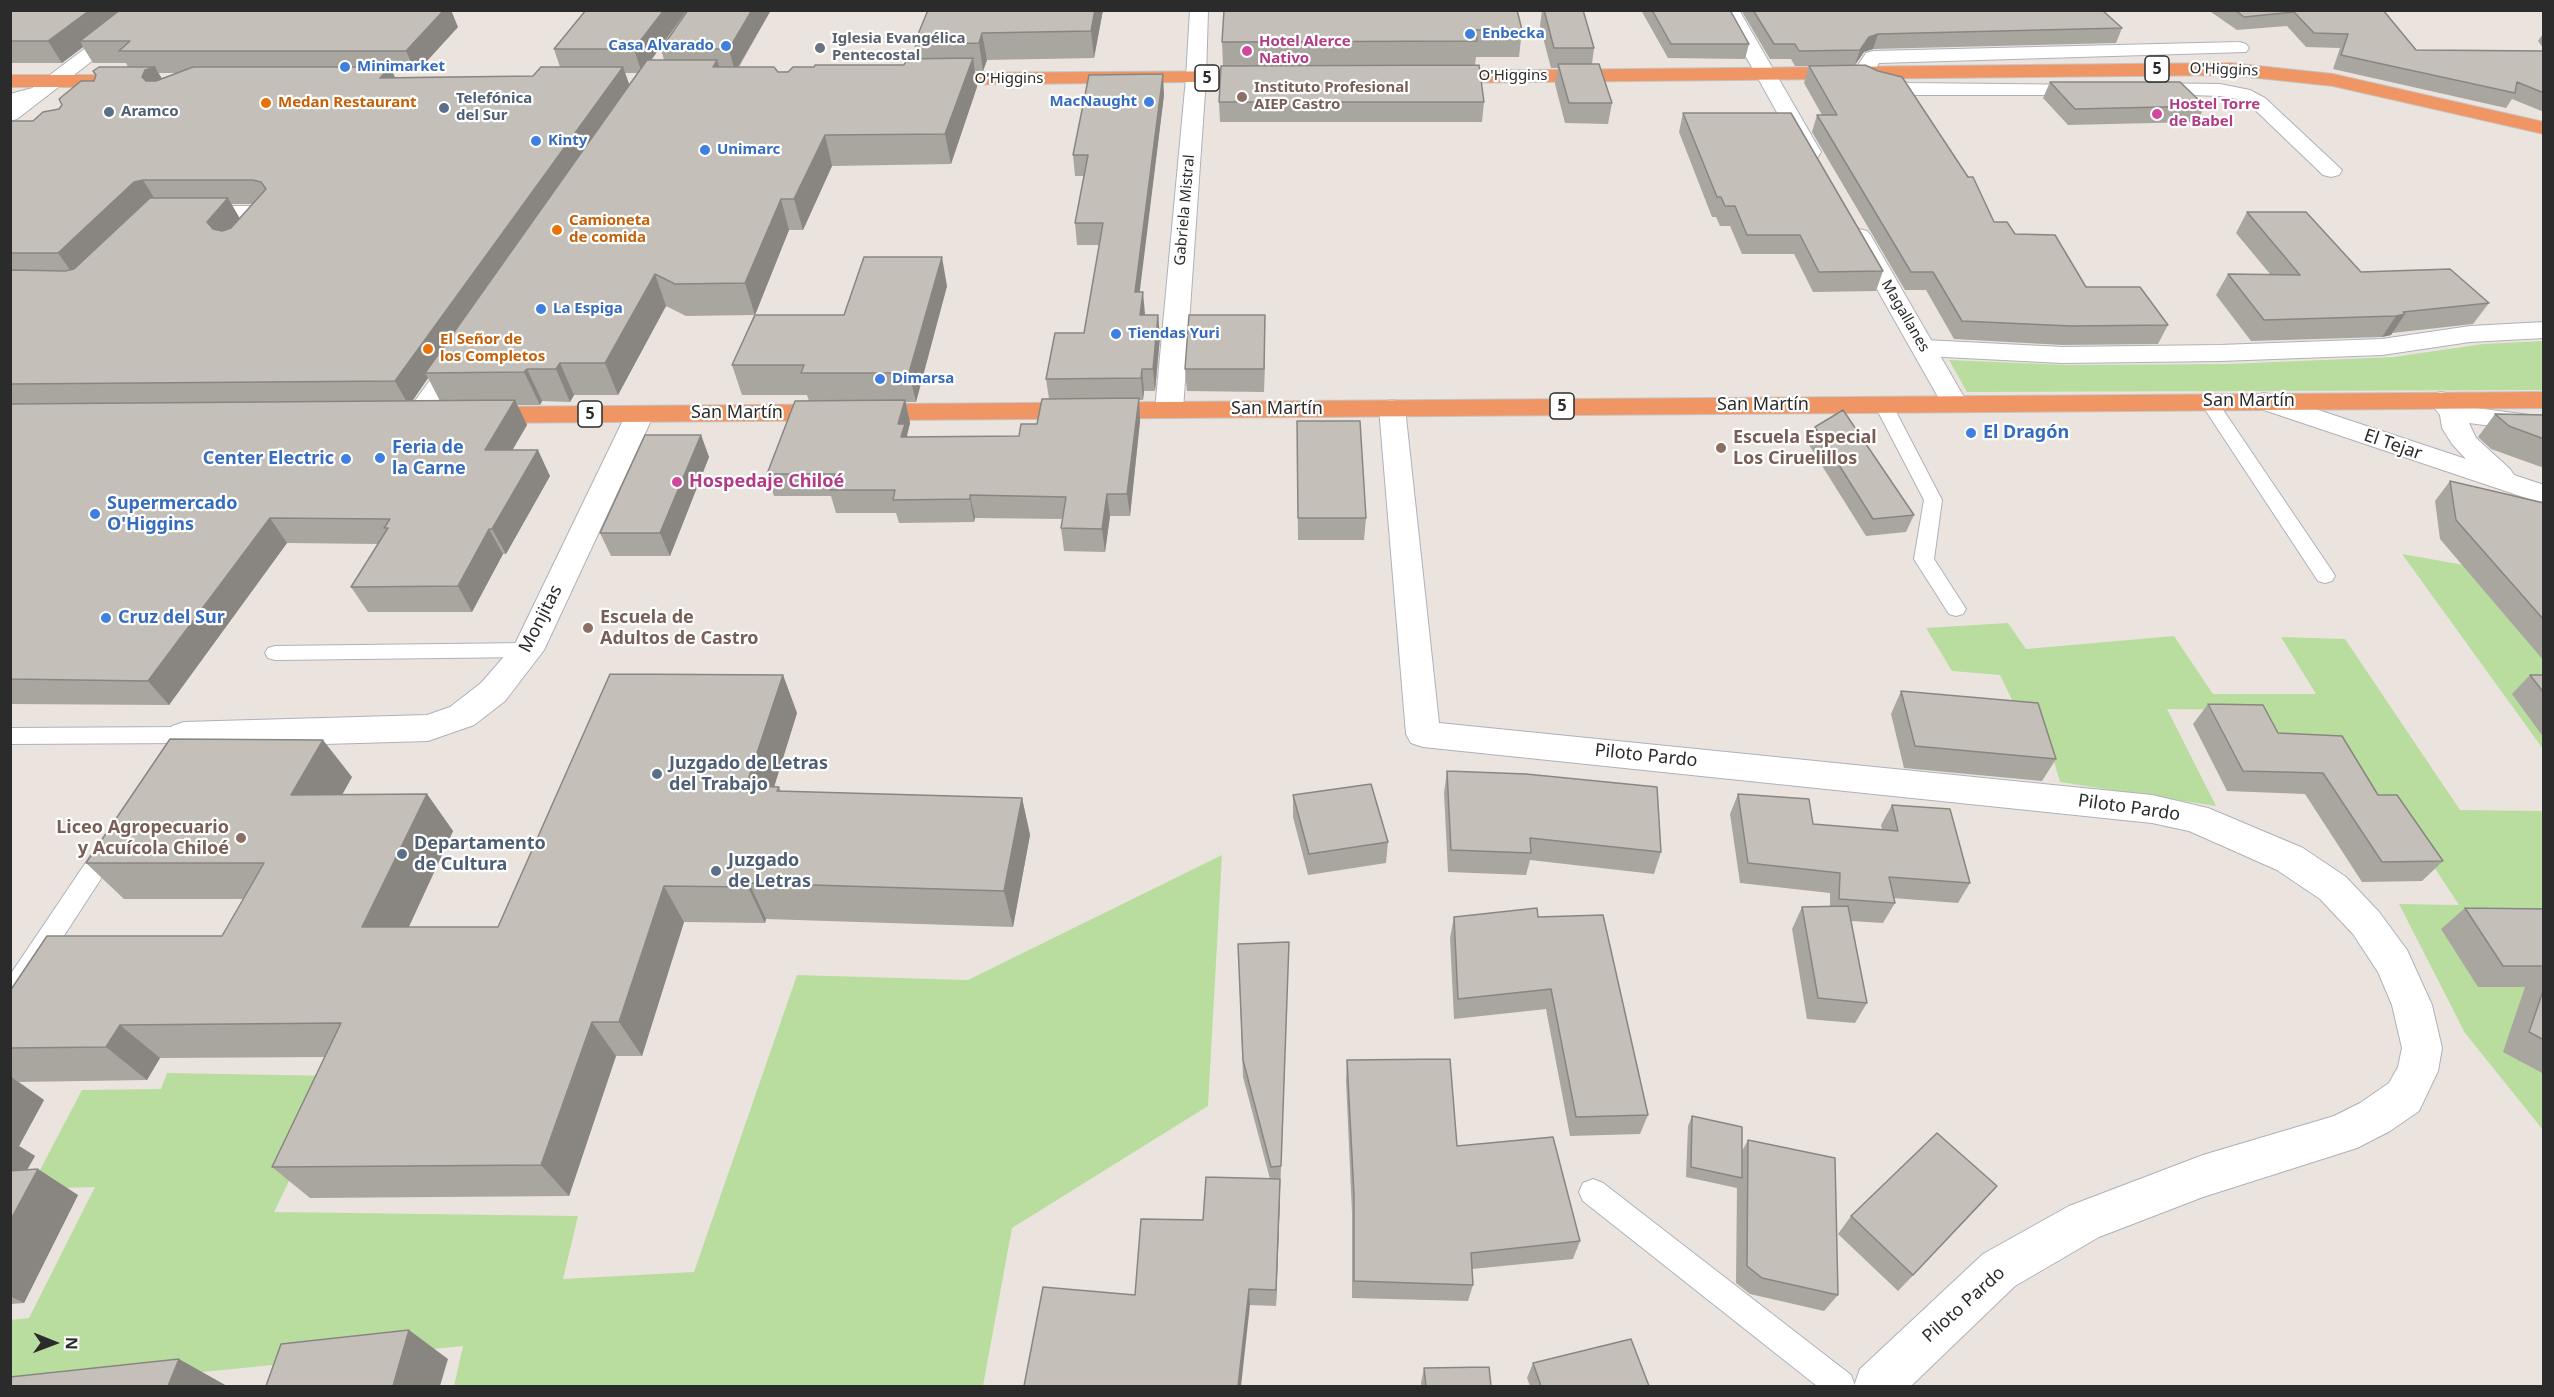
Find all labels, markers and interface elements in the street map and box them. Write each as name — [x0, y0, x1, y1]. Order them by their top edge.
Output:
place label: Enbecka — [1482, 25, 1545, 43]
marker: Enbecka — [1463, 27, 1477, 41]
place label: Iglesia Evangélica Pentecostal — [832, 30, 965, 65]
place label: Hotel Alerce Nativo — [1259, 33, 1351, 68]
place label: Casa Alvarado — [608, 37, 714, 55]
marker: Casa Alvarado — [719, 39, 733, 53]
marker: Iglesia Evangélica Pentecostal — [813, 41, 827, 55]
marker: Hotel Alerce Nativo — [1240, 44, 1254, 58]
road number: 5 — [2145, 56, 2169, 82]
place label: Minimarket — [357, 58, 445, 76]
marker: Minimarket — [338, 60, 352, 74]
street label: O'Higgins — [2189, 60, 2259, 80]
road number: 5 — [1195, 65, 1219, 91]
street label: O'Higgins — [1479, 67, 1547, 85]
street label: O'Higgins — [975, 70, 1043, 88]
place label: Instituto Profesional AIEP Castro — [1254, 79, 1409, 114]
place label: Telefónica del Sur — [456, 90, 532, 125]
marker: Instituto Profesional AIEP Castro — [1235, 90, 1249, 104]
place label: MacNaught — [1049, 93, 1137, 111]
place label: Medan Restaurant — [278, 94, 416, 112]
marker: MacNaught — [1142, 95, 1156, 109]
marker: Medan Restaurant — [259, 96, 273, 110]
place label: Hostel Torre de Babel — [2169, 96, 2260, 131]
marker: Telefónica del Sur — [437, 101, 451, 115]
place label: Aramco — [121, 103, 179, 121]
marker: Aramco — [102, 105, 116, 119]
marker: Hostel Torre de Babel — [2150, 107, 2164, 121]
place label: Kinty — [548, 132, 587, 150]
marker: Kinty — [529, 134, 543, 148]
place label: Unimarc — [717, 141, 780, 159]
marker: Unimarc — [698, 143, 712, 157]
street label: Gabriela Mistral — [1171, 154, 1199, 266]
place label: Camioneta de comida — [569, 212, 650, 247]
marker: Camioneta de comida — [550, 223, 564, 237]
street label: Magallanes — [1877, 277, 1933, 355]
place label: La Espiga — [553, 300, 623, 318]
marker: La Espiga — [534, 302, 548, 316]
place label: Tiendas Yuri — [1128, 325, 1220, 343]
marker: Tiendas Yuri — [1109, 327, 1123, 341]
place label: El Señor de los Completos — [440, 331, 545, 366]
marker: El Señor de los Completos — [421, 342, 435, 356]
place label: Dimarsa — [892, 370, 954, 388]
marker: Dimarsa — [873, 372, 887, 386]
street label: San Martín — [2203, 390, 2295, 412]
road number: 5 — [1550, 393, 1574, 419]
street label: San Martín — [1717, 394, 1809, 416]
street label: San Martín — [1231, 398, 1323, 420]
road number: 5 — [578, 401, 602, 427]
street label: San Martín — [691, 402, 783, 424]
place label: El Dragón — [1983, 422, 2069, 444]
street label: El Tejar — [2361, 425, 2425, 465]
marker: El Dragón — [1964, 426, 1978, 440]
place label: Escuela Especial Los Ciruelillos — [1733, 427, 1877, 470]
place label: Feria de la Carne — [392, 437, 466, 480]
marker: Escuela Especial Los Ciruelillos — [1714, 441, 1728, 455]
place label: Center Electric — [203, 448, 334, 470]
marker: Feria de la Carne — [373, 451, 387, 465]
marker: Center Electric — [339, 452, 353, 466]
place label: Hospedaje Chiloé — [689, 471, 844, 493]
marker: Hospedaje Chiloé — [670, 475, 684, 489]
place label: Supermercado O'Higgins — [107, 493, 237, 536]
marker: Supermercado O'Higgins — [88, 507, 102, 521]
street label: Monjitas — [515, 582, 567, 656]
place label: Cruz del Sur — [118, 607, 225, 629]
place label: Escuela de Adultos de Castro — [600, 607, 759, 650]
marker: Cruz del Sur — [99, 611, 113, 625]
marker: Escuela de Adultos de Castro — [581, 621, 595, 635]
street label: Piloto Pardo — [1594, 740, 1698, 772]
place label: Juzgado de Letras del Trabajo — [669, 753, 828, 795]
marker: Juzgado de Letras del Trabajo — [650, 767, 664, 781]
street label: Piloto Pardo — [2076, 790, 2182, 826]
place label: Liceo Agropecuario y Acuícola Chiloé — [56, 817, 229, 860]
marker: Liceo Agropecuario y Acuícola Chiloé — [234, 831, 248, 845]
place label: Departamento de Cultura — [414, 833, 546, 876]
marker: Departamento de Cultura — [395, 847, 409, 861]
place label: Juzgado de Letras — [728, 850, 811, 892]
marker: Juzgado de Letras — [709, 864, 723, 878]
street label: Piloto Pardo — [1918, 1262, 2010, 1348]
north arrow — [24, 1313, 84, 1373]
text: N — [61, 1337, 83, 1350]

